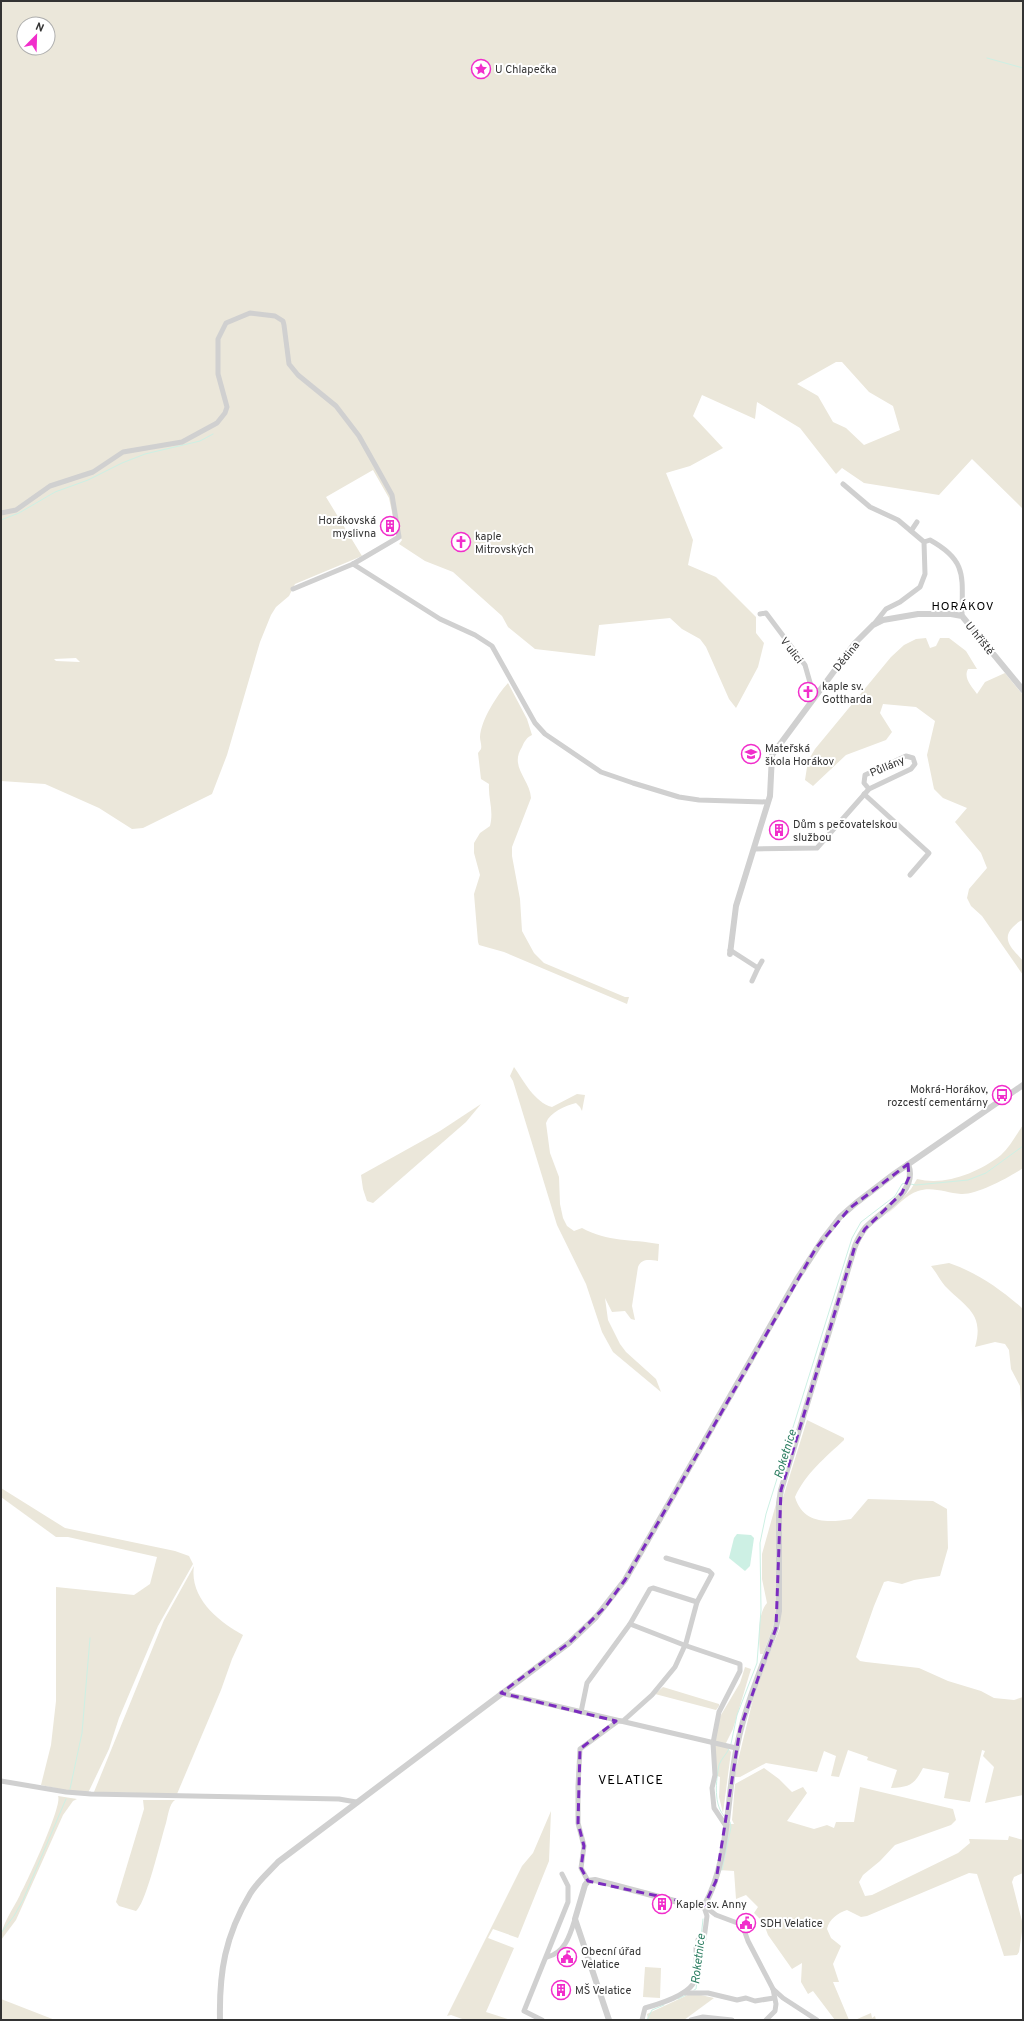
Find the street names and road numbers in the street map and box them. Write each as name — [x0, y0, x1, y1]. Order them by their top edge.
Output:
street label: U hřiště — [962, 619, 997, 658]
street label: V ulici — [777, 635, 806, 667]
street label: Dědina — [830, 639, 863, 674]
street label: Půllány — [868, 753, 907, 781]

